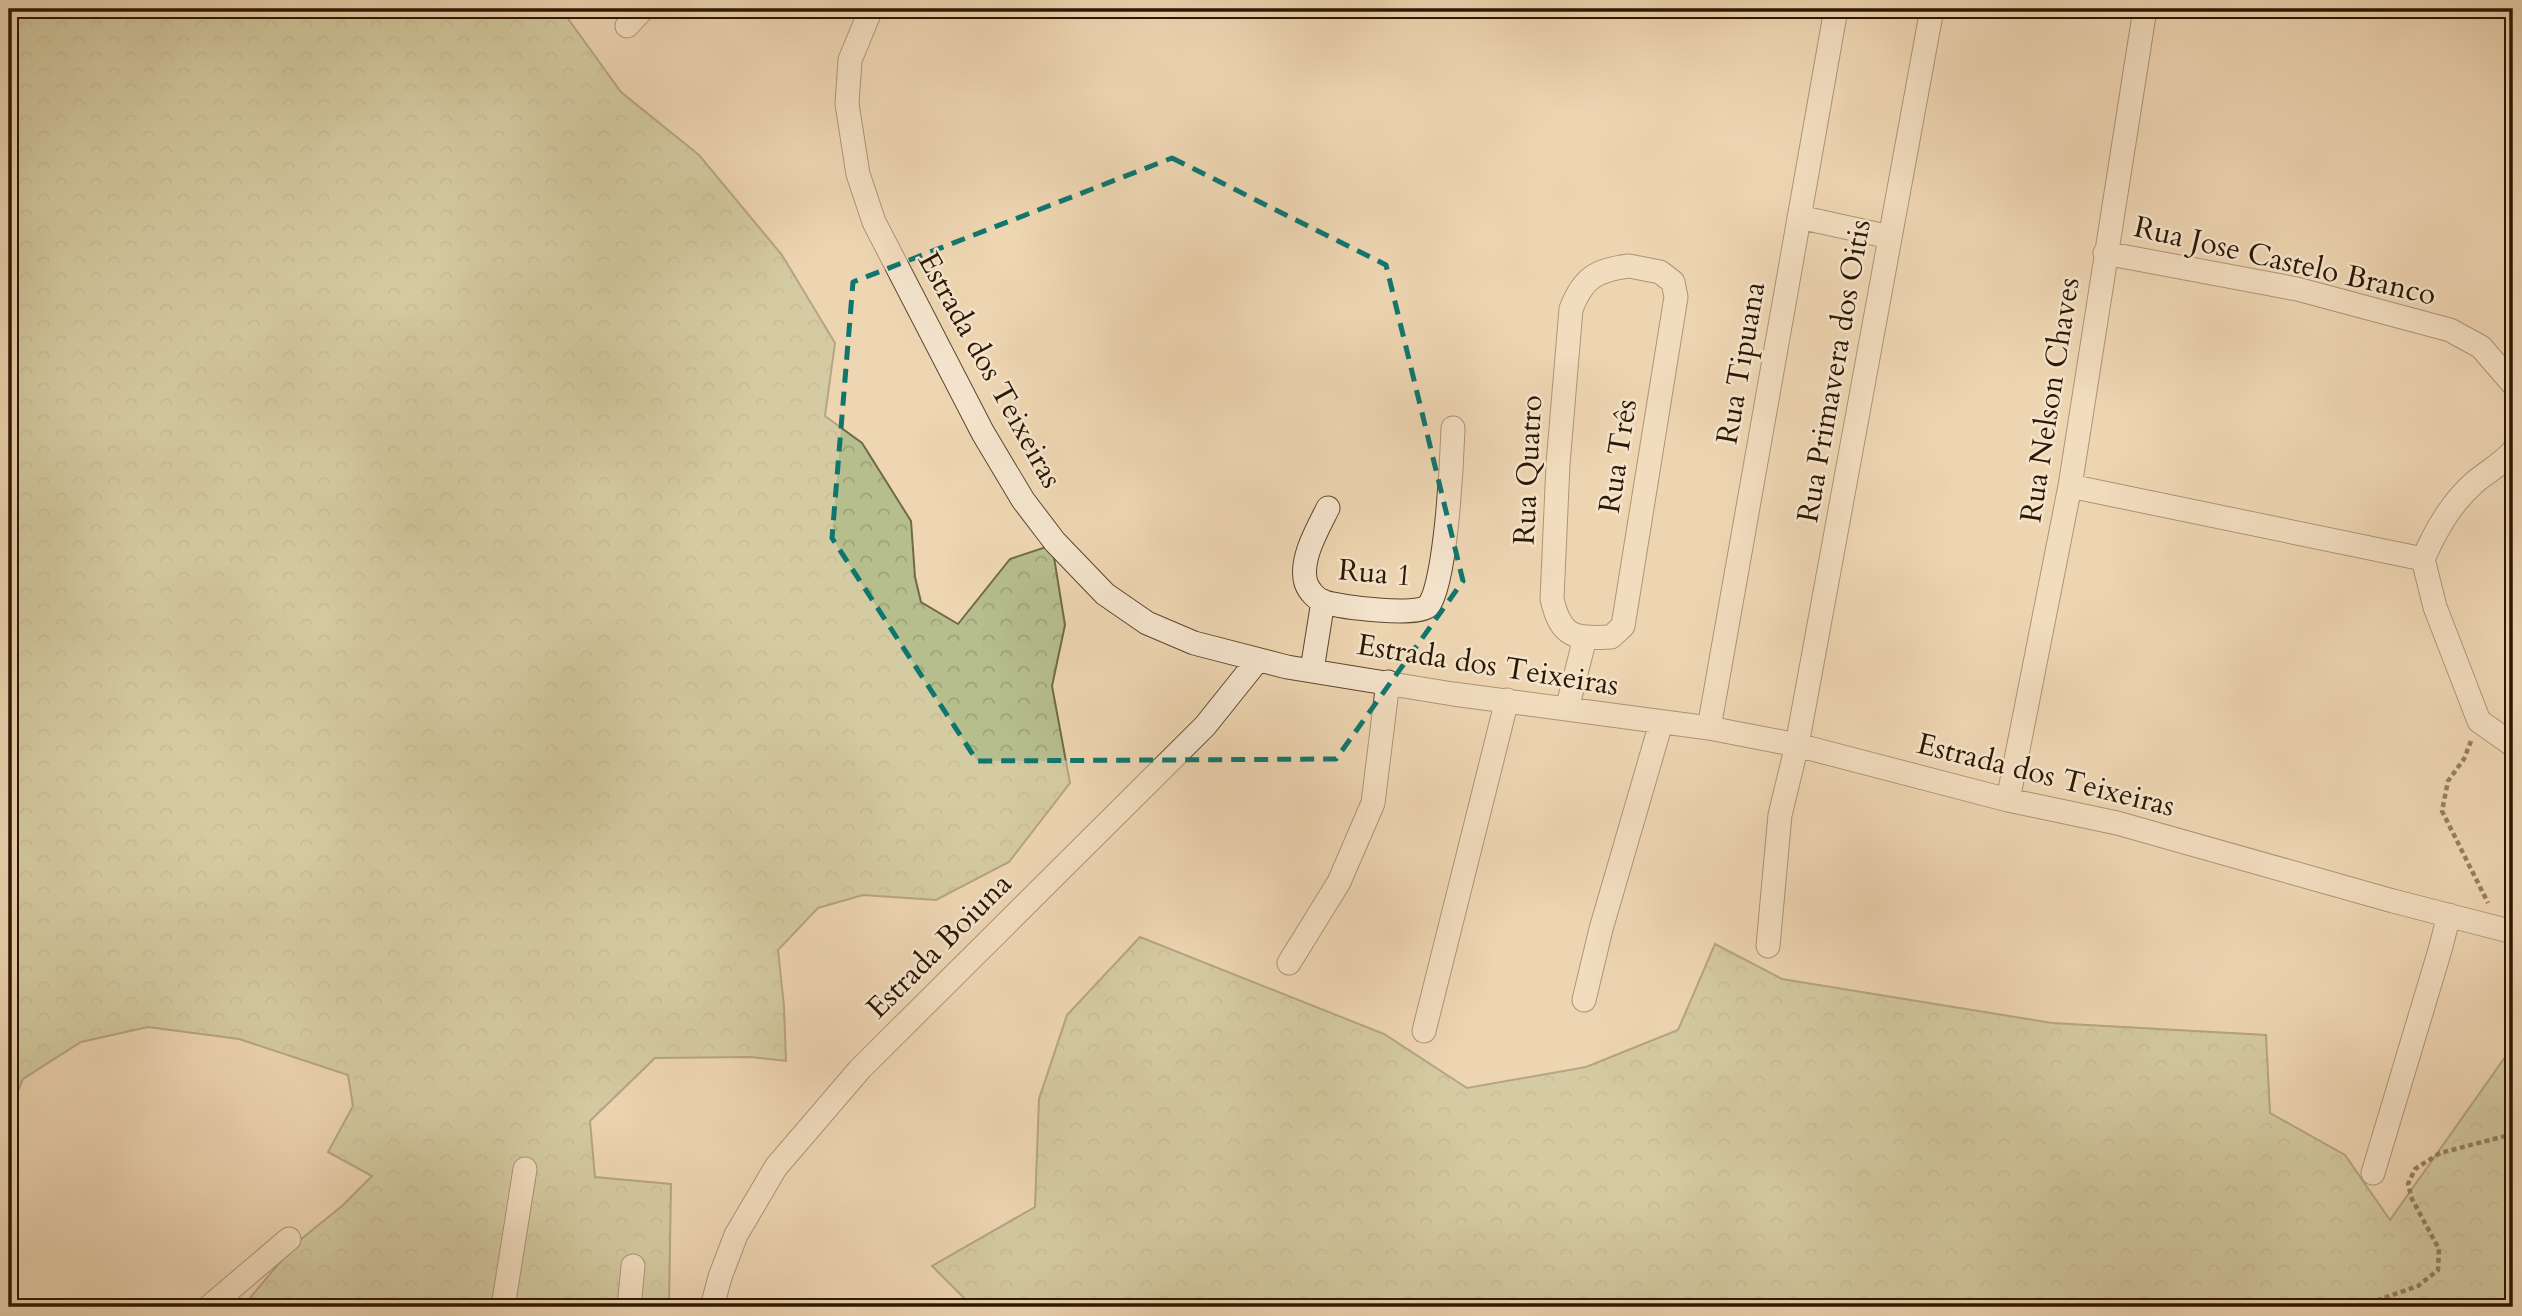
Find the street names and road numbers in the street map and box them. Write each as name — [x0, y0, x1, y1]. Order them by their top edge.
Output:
street label: Rua Jose Castelo Branco — [2130, 206, 2440, 316]
street label: Rua Primavera dos Oitis — [1787, 216, 1881, 526]
street label: Estrada dos Teixeiras — [908, 245, 1072, 495]
street label: Rua Nelson Chaves — [2010, 274, 2090, 526]
street label: Rua Tipuana — [1707, 279, 1775, 447]
street label: Rua Quatro — [1504, 394, 1552, 546]
street label: Rua Três — [1589, 396, 1647, 516]
street label: Rua 1 — [1337, 549, 1413, 597]
street label: Estrada dos Teixeiras — [1354, 624, 1622, 706]
street label: Estrada dos Teixeiras — [1913, 723, 2179, 827]
street label: Estrada Boiuna — [857, 864, 1021, 1028]

